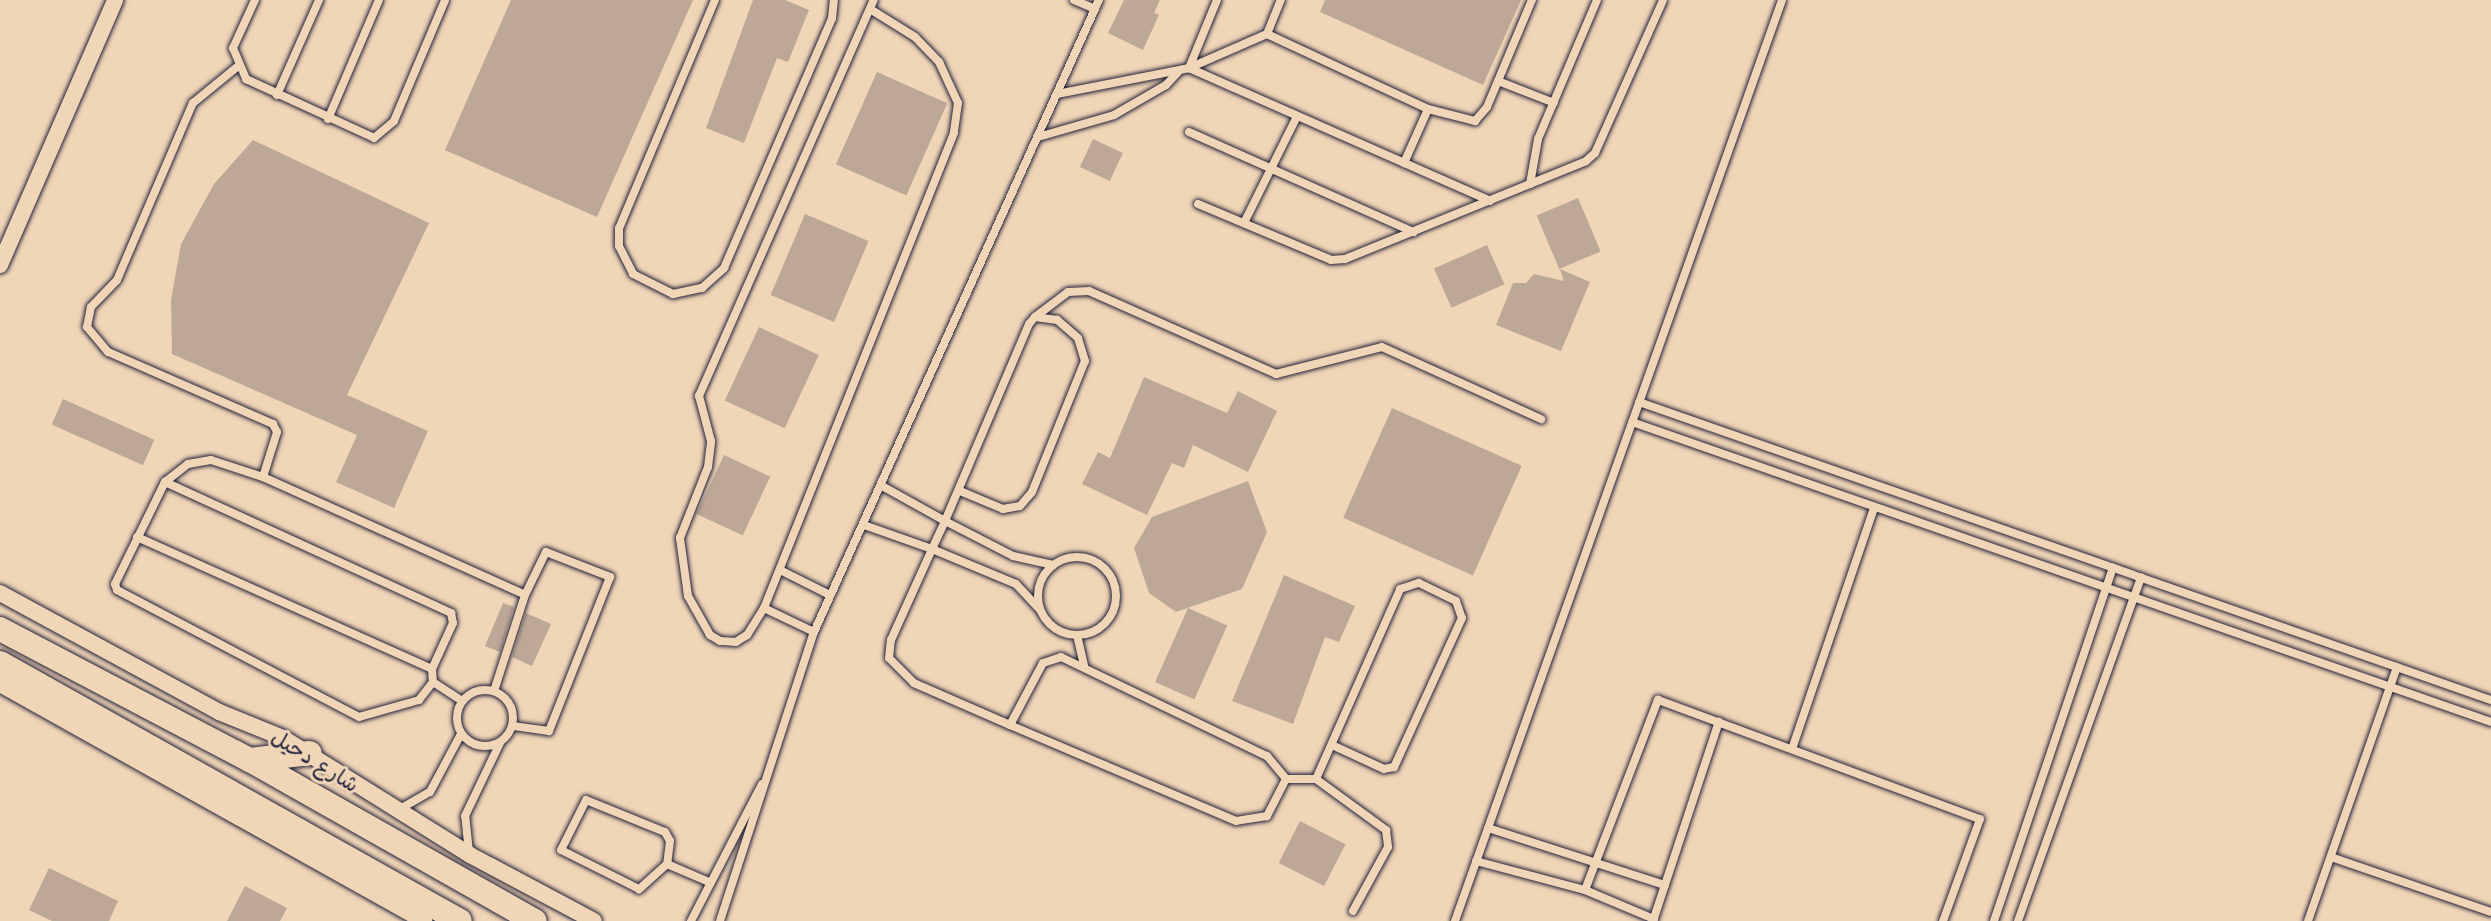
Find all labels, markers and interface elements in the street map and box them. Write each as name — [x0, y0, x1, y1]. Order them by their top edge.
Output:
street label: شارع دحيل — [267, 724, 363, 798]

